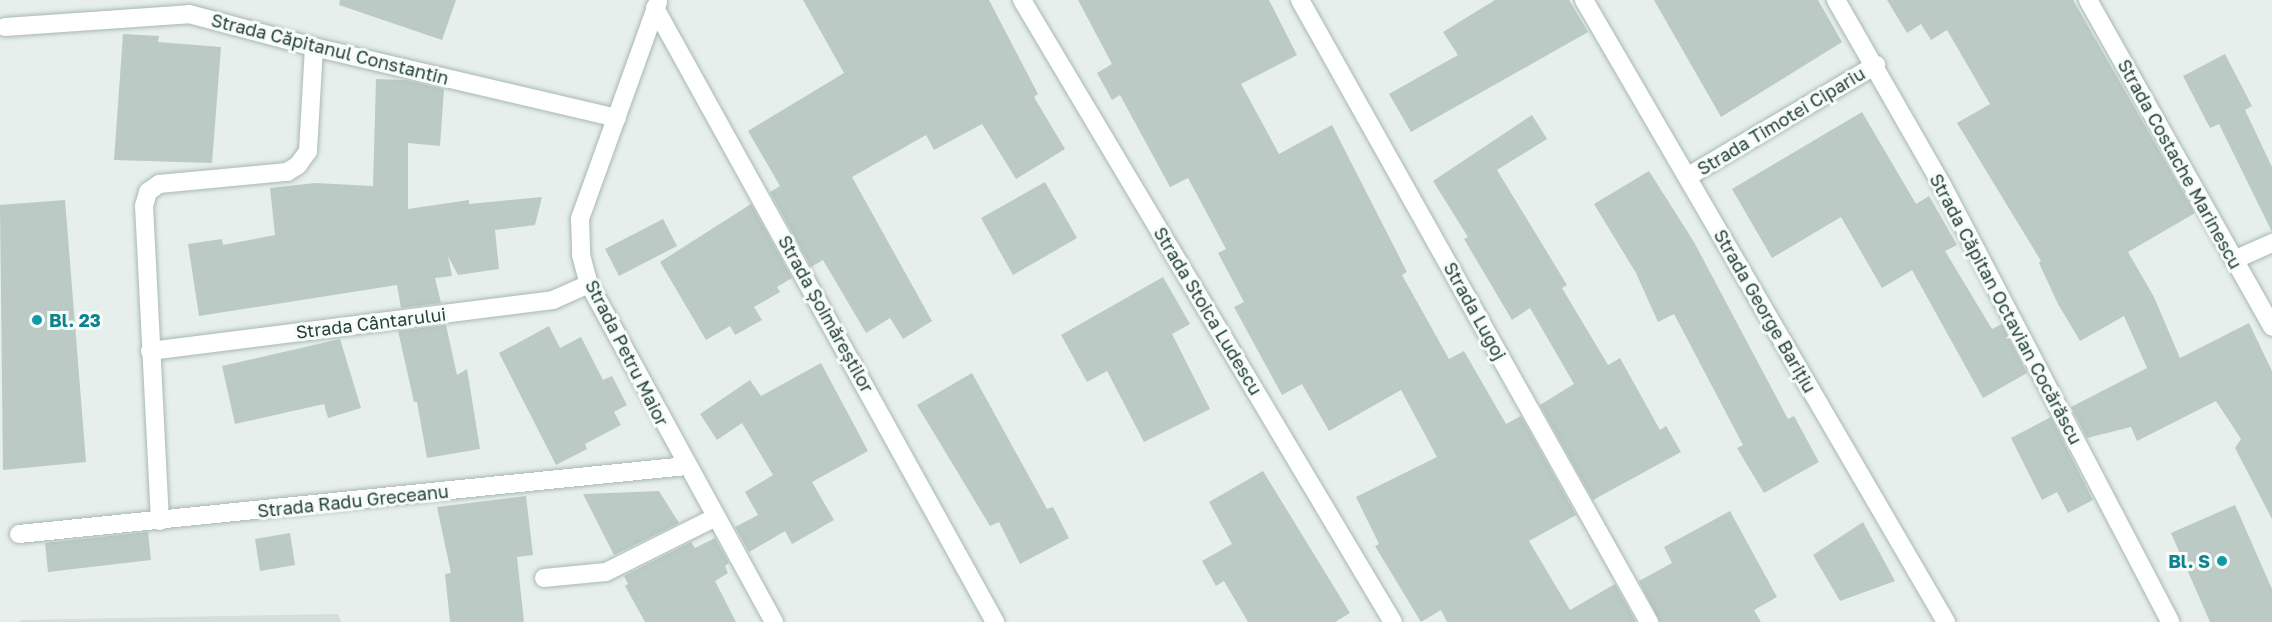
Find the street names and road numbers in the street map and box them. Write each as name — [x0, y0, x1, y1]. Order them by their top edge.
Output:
street label: Strada Căpitanul Constantin — [209, 9, 451, 89]
street label: Strada Costache Marinescu — [2113, 56, 2247, 272]
street label: Strada Timotei Cipariu — [1693, 62, 1869, 180]
street label: Strada Căpitan Octavian Cocărăscu — [1925, 170, 2087, 448]
street label: Strada Stoica Ludescu — [1149, 223, 1267, 399]
street label: Strada George Barițiu — [1709, 226, 1821, 396]
street label: Strada Șoimăreștilor — [774, 232, 878, 396]
street label: Strada Lugoj — [1439, 258, 1511, 364]
street label: Strada Petru Maior — [581, 276, 673, 430]
street label: Strada Cântarului — [295, 303, 447, 343]
street label: Strada Radu Greceanu — [256, 480, 450, 522]

